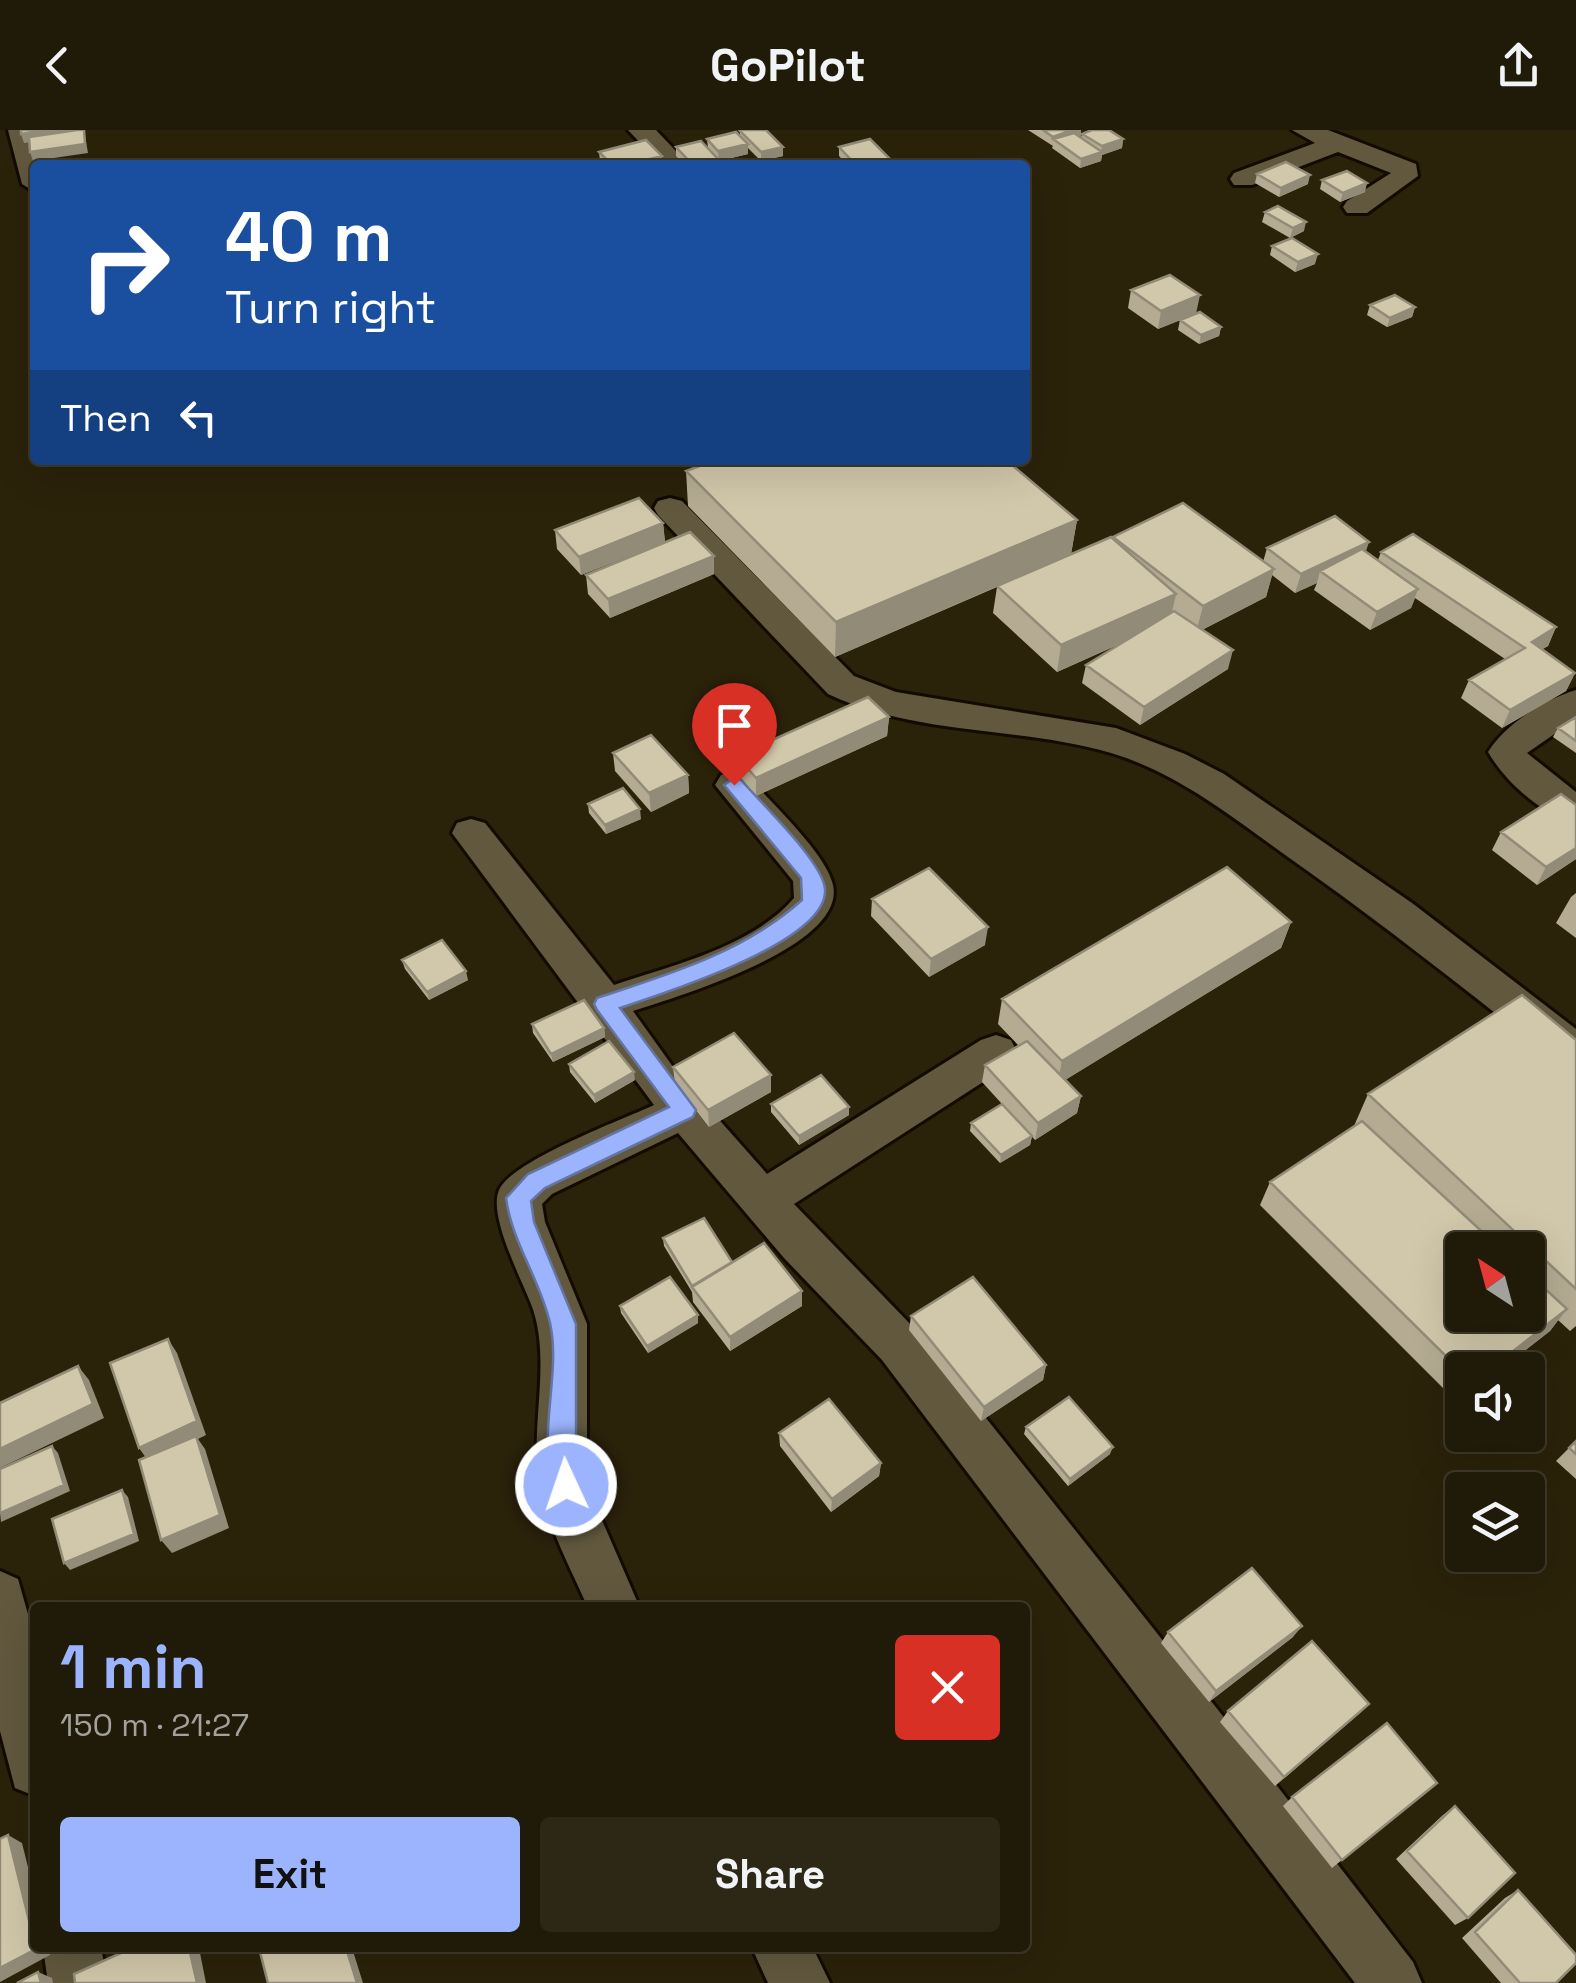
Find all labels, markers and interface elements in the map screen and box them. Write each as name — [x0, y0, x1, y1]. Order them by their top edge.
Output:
text: GoPilot — [710, 37, 866, 94]
icon: back — [30, 38, 85, 93]
icon: share — [1491, 38, 1546, 93]
text: 40 m — [225, 192, 392, 281]
icon: right — [60, 200, 190, 330]
text: Turn right — [225, 279, 436, 336]
icon: left — [171, 390, 226, 445]
text: Then — [60, 394, 151, 442]
pin — [692, 683, 777, 786]
icon: arrive — [707, 698, 762, 753]
north arrow — [1445, 1232, 1545, 1332]
map controls — [1445, 1232, 1545, 1572]
button: sound — [1445, 1352, 1545, 1452]
position arrow — [514, 1433, 618, 1537]
button: layers — [1445, 1472, 1545, 1572]
text: 1 min — [60, 1629, 207, 1706]
button: close — [895, 1635, 1000, 1740]
text: 150 m · 21:27 — [60, 1705, 249, 1745]
button: Exit — [60, 1817, 520, 1932]
button: Share — [540, 1817, 1000, 1932]

